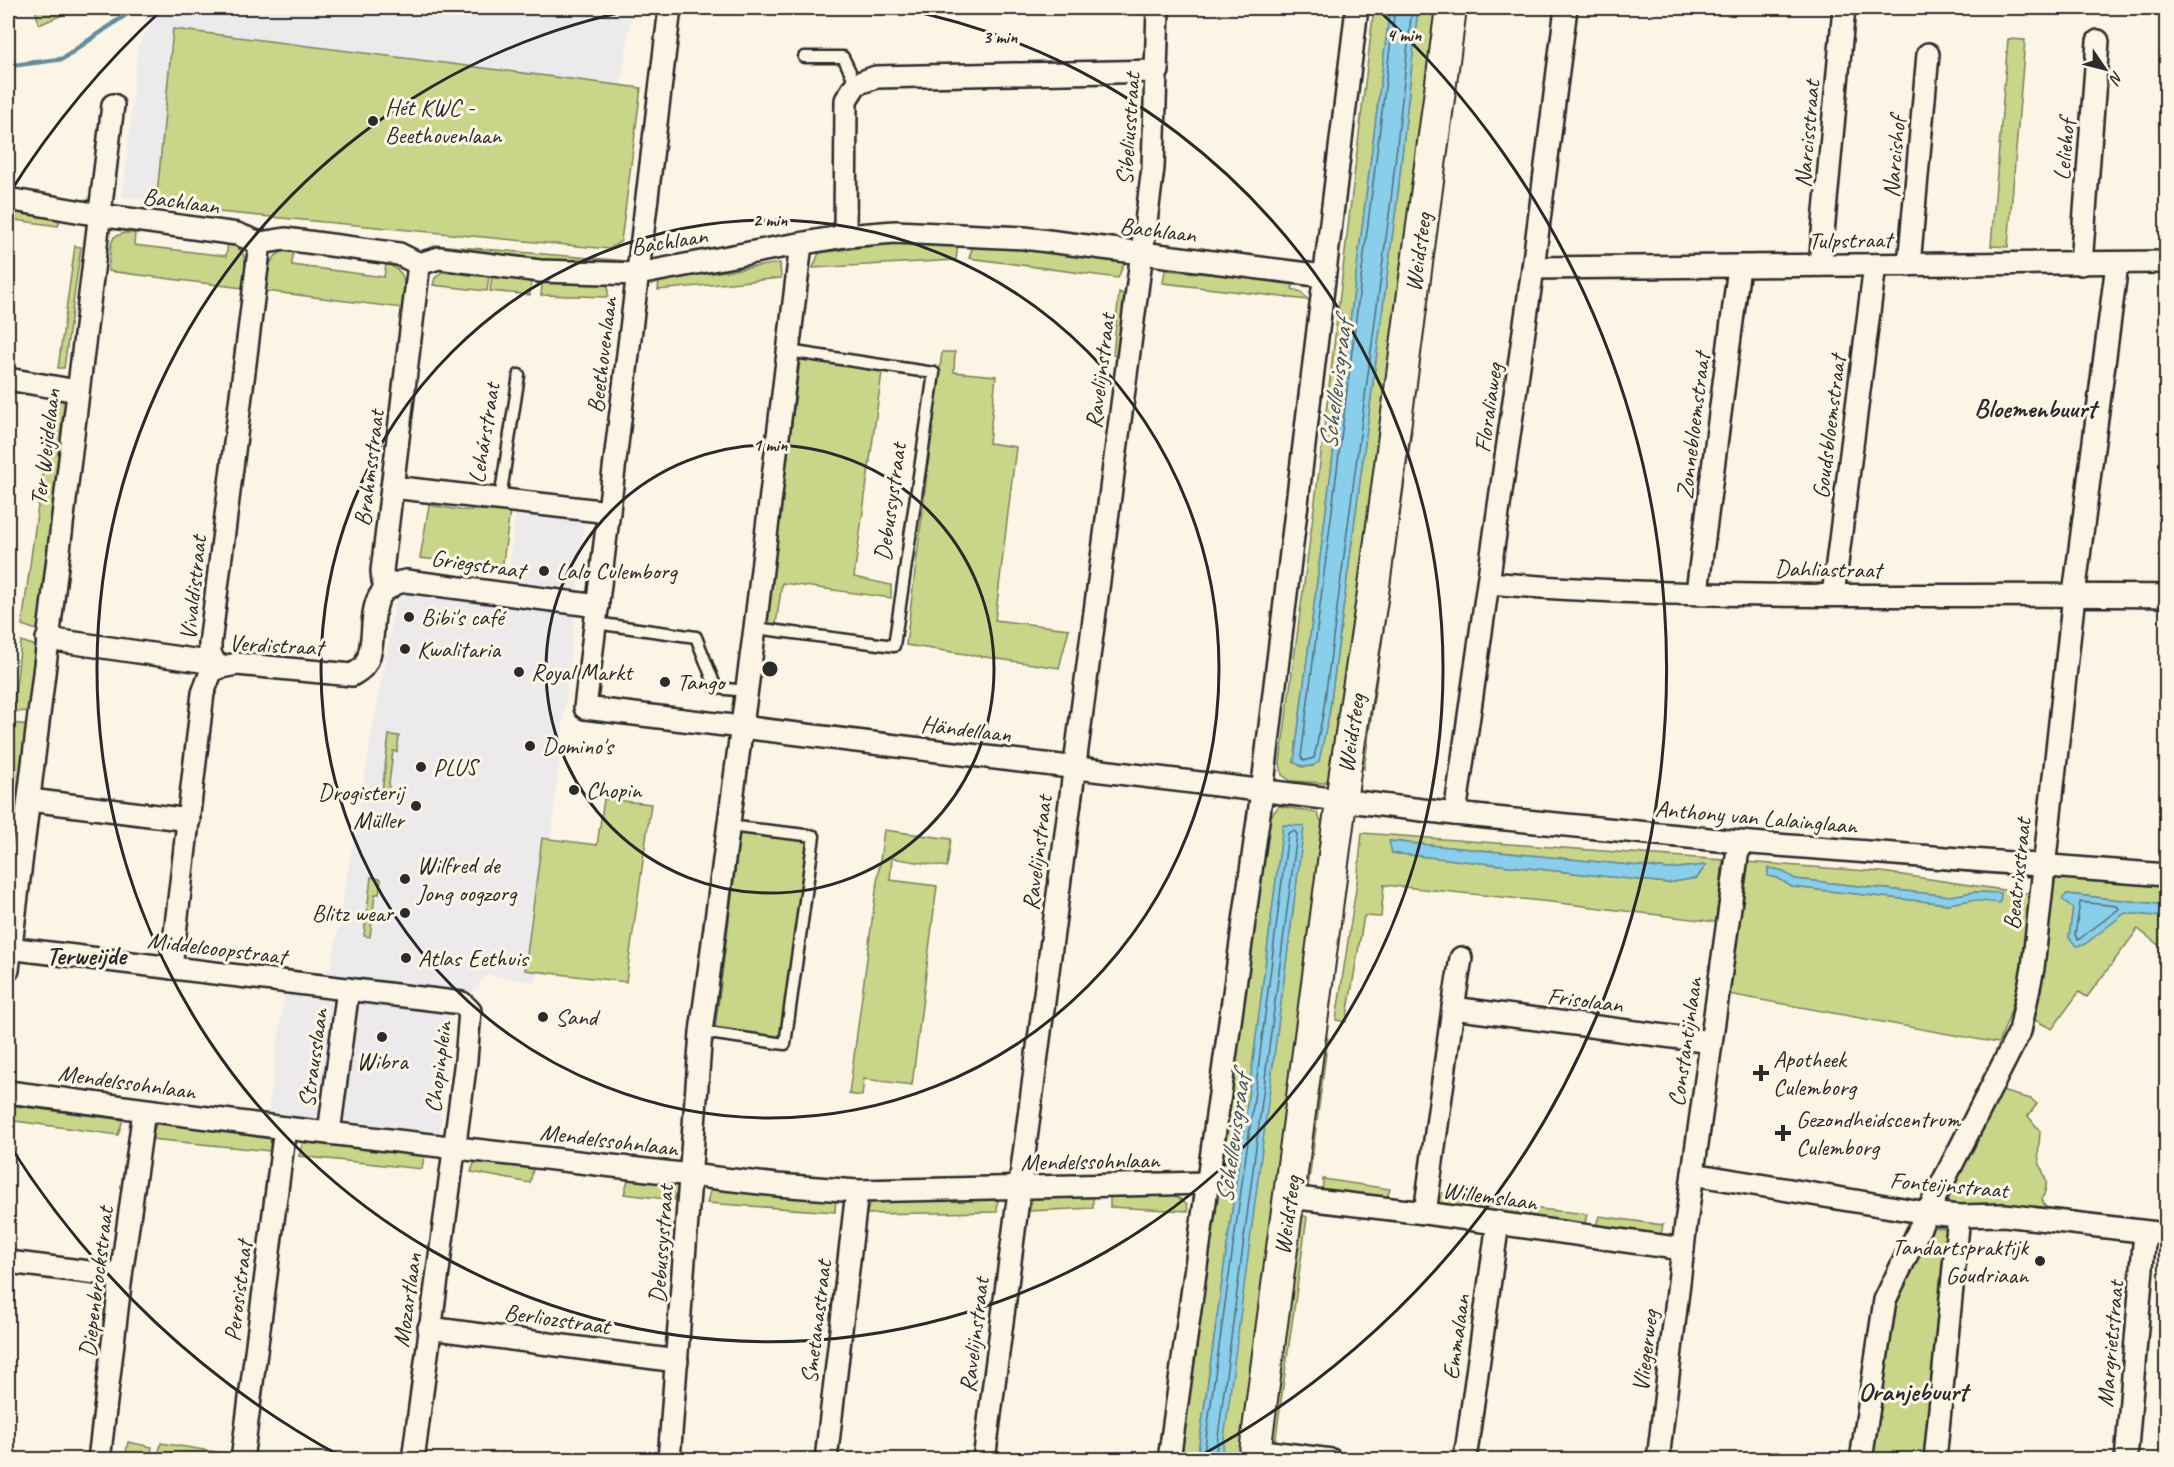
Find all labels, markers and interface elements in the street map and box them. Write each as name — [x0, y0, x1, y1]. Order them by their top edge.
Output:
text: 4 min — [1387, 24, 1422, 46]
text: 3 min — [983, 26, 1018, 48]
north arrow — [2075, 39, 2135, 99]
text: N — [2104, 67, 2128, 89]
street label: Sibeliusstraat — [1109, 70, 1147, 186]
street label: Narcisstraat — [1787, 77, 1827, 189]
place label: Hét KWC - Beethovenlaan — [385, 92, 502, 150]
street label: Narcishof — [1876, 110, 1913, 199]
street label: Leliehof — [2046, 112, 2082, 182]
marker: Hét KWC - Beethovenlaan — [366, 114, 380, 128]
street label: Bachlaan — [141, 181, 222, 221]
text: 2 min — [753, 209, 788, 231]
street label: Weidsteeg — [1398, 209, 1439, 293]
street label: Bachlaan — [1118, 210, 1199, 250]
street label: Bachlaan — [629, 220, 710, 262]
street label: Tulpstraat — [1808, 224, 1895, 256]
street label: Beethovenlaan — [580, 294, 624, 415]
water label: Schellevisgraaf — [1311, 309, 1361, 451]
street label: Ravelijnstraat — [1078, 310, 1122, 430]
street label: Zonnebloemstraat — [1669, 348, 1717, 501]
street label: Goudsbloemstraat — [1805, 351, 1853, 500]
street label: Floraliaweg — [1467, 359, 1509, 455]
street label: Lehárstraat — [461, 379, 507, 485]
street label: Ter Weijdelaan — [23, 387, 67, 507]
district label: Bloemenbuurt — [1974, 392, 2100, 425]
street label: Brahmsstraat — [347, 406, 391, 528]
text: 1 min — [753, 434, 788, 456]
street label: Debussystraat — [867, 439, 913, 563]
street label: Vivaldistraat — [173, 532, 214, 642]
street label: Griegstraat — [429, 543, 530, 586]
street label: Dahliastraat — [1774, 553, 1885, 585]
place label: Lalo Culemborg — [556, 556, 678, 586]
marker: Lalo Culemborg — [537, 564, 551, 578]
place label: Bibi's café — [421, 602, 508, 632]
marker: Bibi's café — [402, 610, 416, 624]
street label: Verdistraat — [228, 628, 327, 663]
place label: Kwalitaria — [417, 634, 501, 664]
marker: Kwalitaria — [398, 642, 412, 656]
place label: Royal Markt — [531, 657, 634, 687]
centre of rings — [760, 659, 780, 679]
marker: Royal Markt — [512, 665, 526, 679]
place label: Tango — [677, 667, 727, 697]
marker: Tango — [658, 675, 672, 689]
street label: Weidsteeg — [1330, 690, 1372, 775]
street label: Händellaan — [919, 709, 1013, 749]
place label: Domino's — [542, 731, 616, 761]
marker: Domino's — [523, 739, 537, 753]
place label: PLUS — [433, 752, 480, 782]
marker: PLUS — [414, 760, 428, 774]
place label: Chopin — [586, 775, 642, 805]
place label: Drogisterij Müller — [318, 777, 407, 835]
marker: Chopin — [567, 783, 581, 797]
street label: Ravelijnstraat — [1015, 792, 1059, 912]
street label: Anthony van Lalainglaan — [1654, 793, 1859, 841]
marker: Drogisterij Müller — [409, 799, 423, 813]
street label: Beatrixstraat — [1996, 815, 2038, 931]
place label: Wilfred de Jong oogzorg — [416, 850, 518, 908]
marker: Wilfred de Jong oogzorg — [398, 872, 412, 886]
place label: Blitz wear — [312, 898, 395, 928]
marker: Blitz wear — [398, 906, 412, 920]
street label: Middelcoopstraat — [146, 925, 291, 972]
district label: Terweijde — [46, 939, 128, 972]
place label: Atlas Eethuis — [418, 943, 529, 973]
marker: Atlas Eethuis — [399, 951, 413, 965]
street label: Constantijnlaan — [1661, 974, 1709, 1109]
street label: Frisolaan — [1546, 980, 1626, 1020]
place label: Sand — [555, 1002, 601, 1032]
street label: Strausslaan — [291, 1005, 335, 1109]
marker: Sand — [536, 1010, 550, 1024]
street label: Chopinplein — [418, 1019, 459, 1114]
marker: Wibra — [375, 1030, 389, 1044]
place label: Apotheek Culemborg — [1773, 1044, 1858, 1102]
place label: Wibra — [356, 1046, 409, 1076]
street label: Mendelssohnlaan — [56, 1057, 199, 1107]
water label: Schellevisgraaf — [1207, 1063, 1259, 1205]
marker: Apotheek Culemborg — [1754, 1066, 1768, 1080]
place label: Gezondheidscentrum Culemborg — [1796, 1104, 1961, 1162]
street label: Mendelssohnlaan — [538, 1117, 681, 1163]
marker: Gezondheidscentrum Culemborg — [1774, 1124, 1792, 1142]
street label: Mendelssohnlaan — [1020, 1145, 1161, 1177]
street label: Fonteijnstraat — [1889, 1165, 2011, 1205]
street label: Weidsteeg — [1267, 1172, 1308, 1256]
street label: Willemslaan — [1441, 1175, 1540, 1218]
street label: Debussystraat — [642, 1182, 680, 1304]
street label: Diepenbrockstraat — [72, 1203, 120, 1359]
place label: Tandartspraktijk Goudriaan — [1892, 1232, 2030, 1290]
street label: Perosistraat — [217, 1236, 259, 1343]
street label: Mozartlaan — [386, 1251, 428, 1349]
marker: Tandartspraktijk Goudriaan — [2033, 1254, 2047, 1268]
street label: Smetanastraat — [794, 1257, 839, 1385]
street label: Ravelijnstraat — [952, 1274, 996, 1394]
street label: Margrietstraat — [2090, 1278, 2131, 1408]
street label: Emmalaan — [1435, 1291, 1477, 1381]
street label: Berliozstraat — [502, 1297, 614, 1342]
street label: Vliegerweg — [1625, 1306, 1665, 1393]
district label: Oranjebuurt — [1859, 1375, 1972, 1408]

